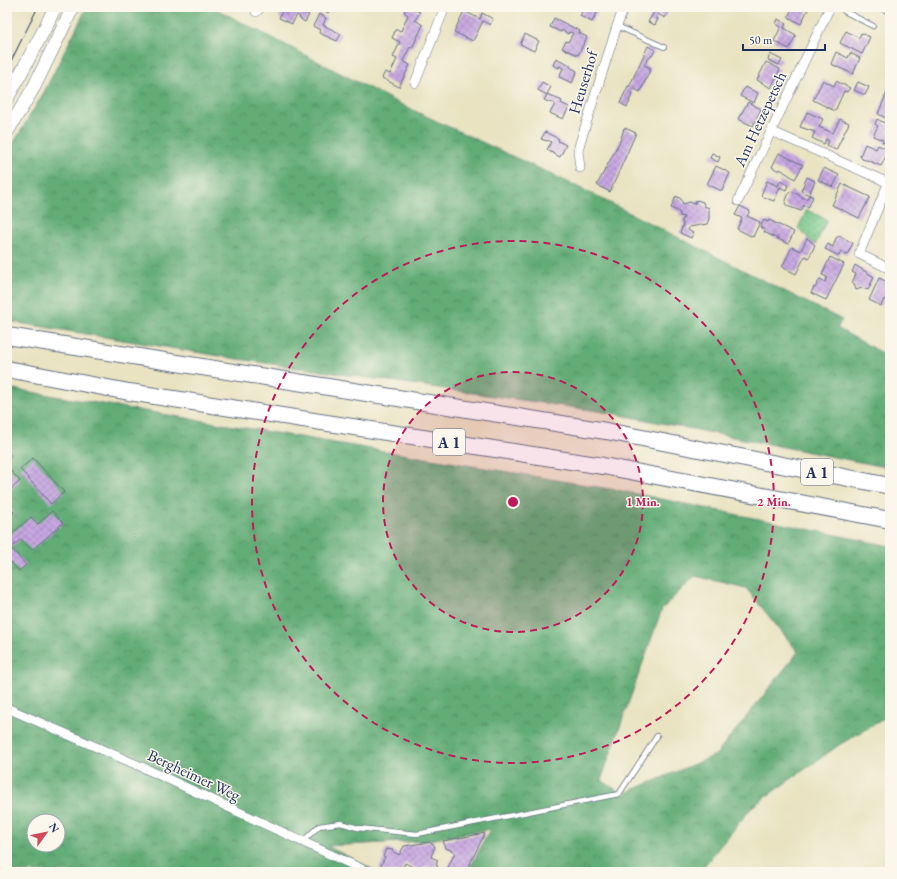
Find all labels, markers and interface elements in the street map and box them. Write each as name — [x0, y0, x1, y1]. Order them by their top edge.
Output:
scale bar — [743, 26, 825, 52]
text: 50 m — [749, 32, 773, 48]
street label: Heuserhof — [563, 46, 603, 116]
street label: Am Hetzepetsch — [728, 68, 791, 171]
road number: A 1 — [433, 429, 465, 455]
road number: A 1 — [801, 459, 833, 485]
text: 1 Min. — [626, 494, 660, 510]
text: 2 Min. — [757, 494, 791, 510]
centre of rings — [506, 495, 520, 509]
street label: Bergheimer Weg — [144, 744, 245, 806]
north arrow — [26, 813, 66, 853]
text: N — [46, 820, 63, 835]

